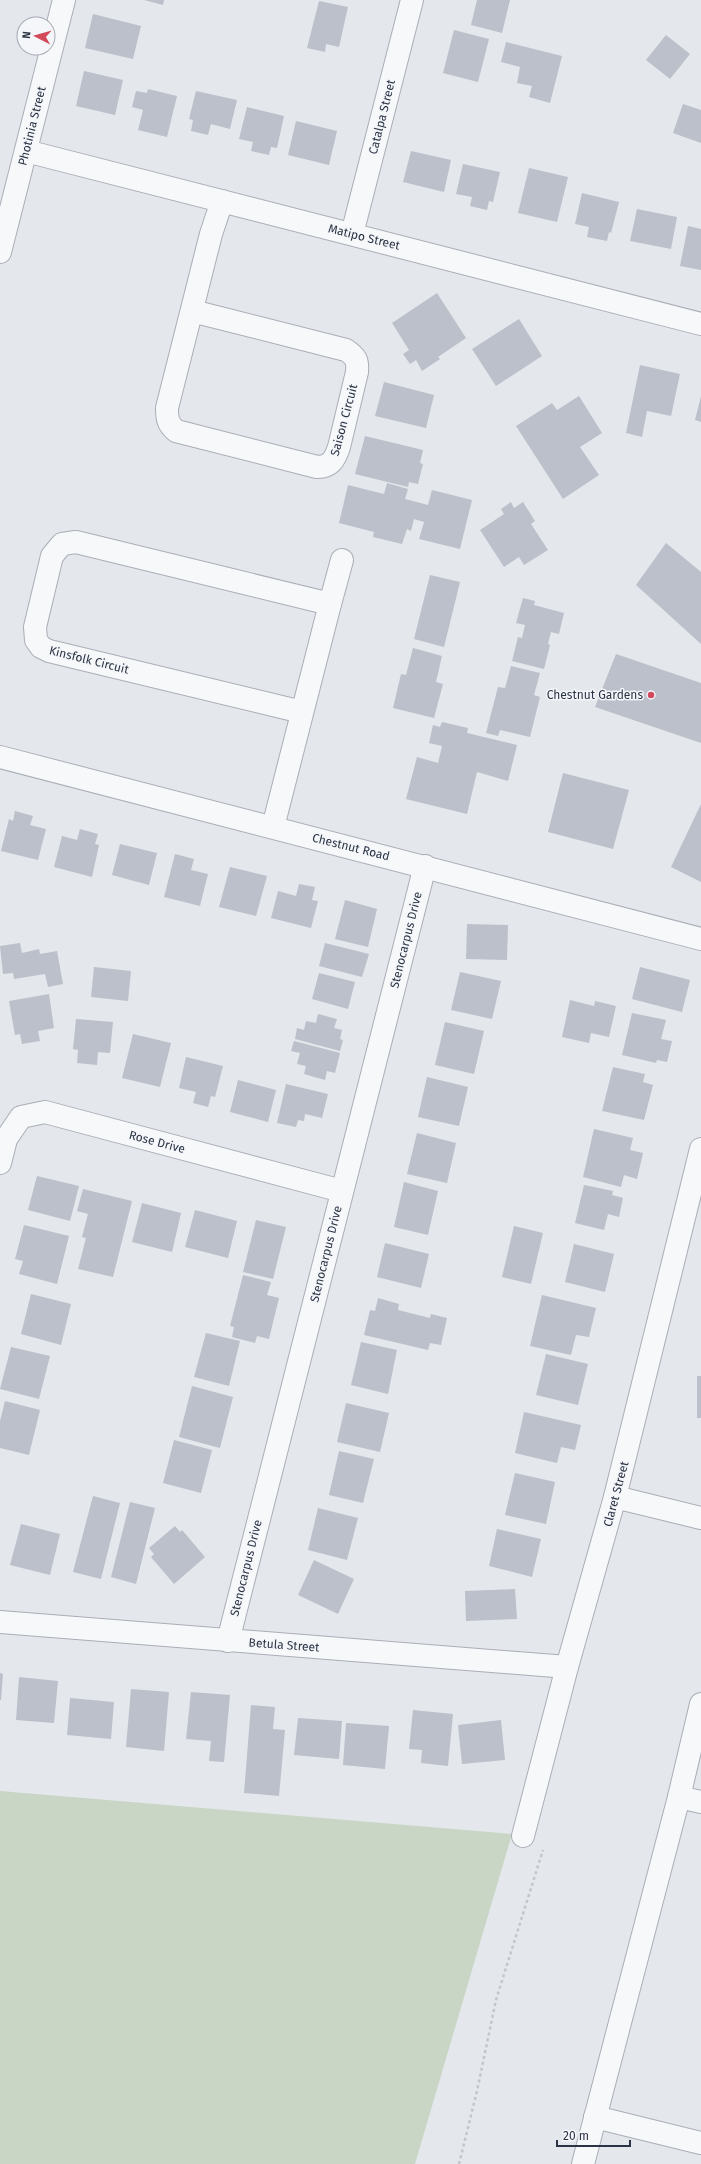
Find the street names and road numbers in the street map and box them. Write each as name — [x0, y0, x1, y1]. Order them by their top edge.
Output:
street label: Catalpa Street — [366, 78, 398, 156]
street label: Photinia Street — [15, 84, 49, 167]
street label: Matipo Street — [327, 221, 402, 253]
street label: Saison Circuit — [328, 382, 361, 458]
street label: Kinsfolk Circuit — [48, 643, 131, 677]
street label: Chestnut Road — [311, 831, 391, 863]
street label: Stenocarpus Drive — [387, 890, 425, 990]
street label: Rose Drive — [127, 1128, 187, 1156]
street label: Stenocarpus Drive — [307, 1204, 345, 1304]
street label: Claret Street — [601, 1459, 632, 1528]
street label: Stenocarpus Drive — [227, 1518, 265, 1618]
street label: Betula Street — [248, 1636, 321, 1655]

